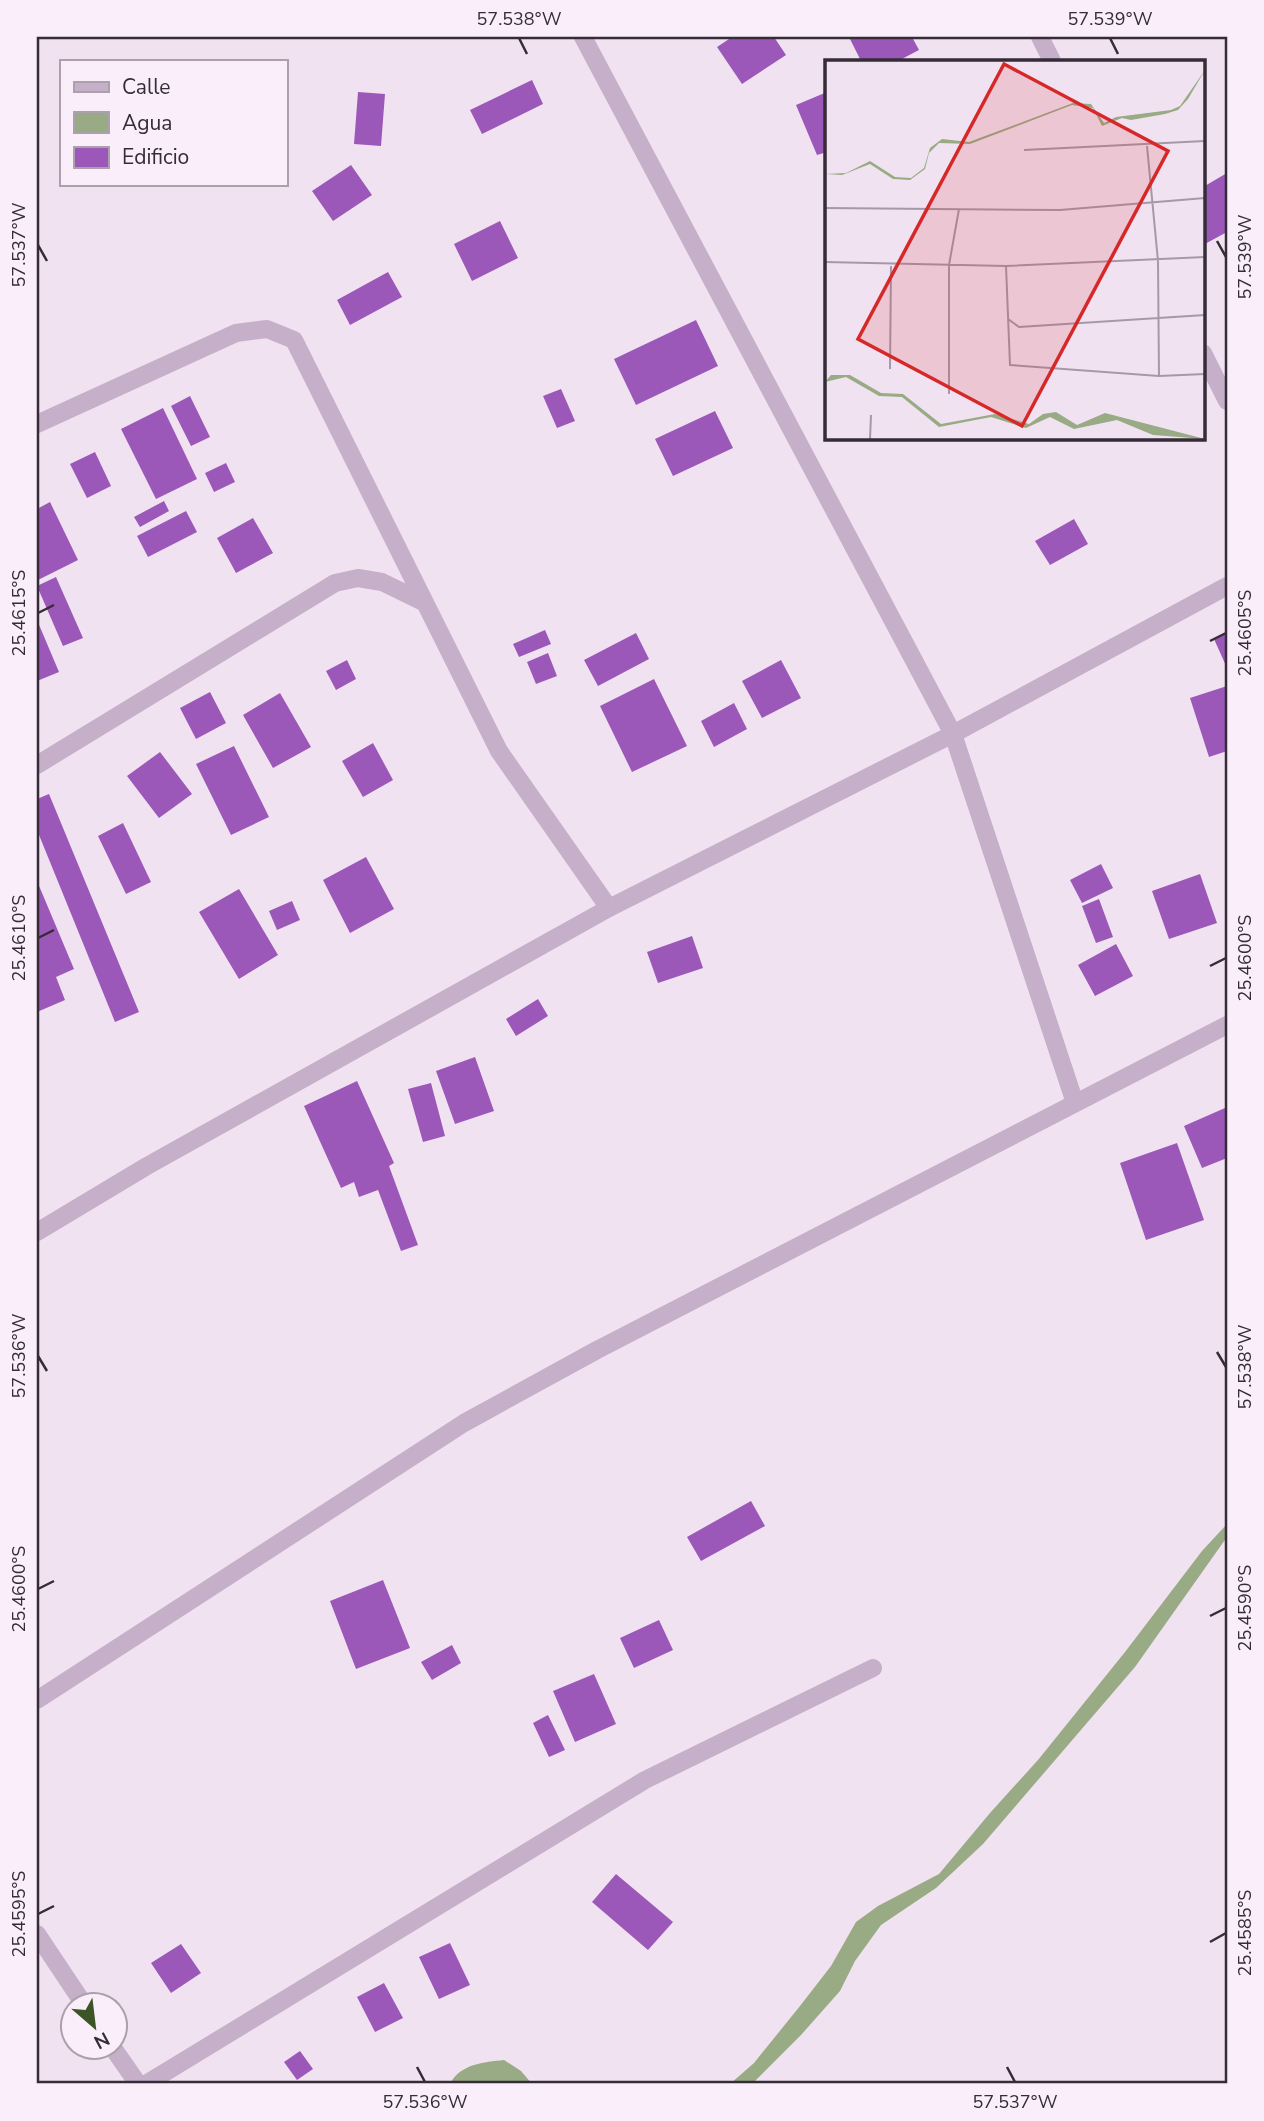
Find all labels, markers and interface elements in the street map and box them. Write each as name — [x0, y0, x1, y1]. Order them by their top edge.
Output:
text: 57.538°W — [477, 7, 562, 31]
text: 57.539°W — [1068, 7, 1153, 31]
legend — [60, 60, 287, 186]
inset map — [825, 60, 1204, 439]
text: Calle — [122, 73, 170, 101]
text: Agua — [122, 109, 172, 137]
text: Edificio — [122, 143, 189, 171]
text: 57.537°W — [7, 202, 31, 287]
text: 57.539°W — [1233, 214, 1257, 299]
text: 25.4615°S — [7, 570, 31, 656]
text: 25.4605°S — [1233, 590, 1257, 676]
text: 25.4610°S — [7, 895, 31, 981]
text: 25.4600°S — [1233, 915, 1257, 1001]
text: 57.536°W — [7, 1313, 31, 1398]
text: 57.538°W — [1233, 1324, 1257, 1409]
text: 25.4600°S — [7, 1546, 31, 1632]
text: 25.4590°S — [1233, 1565, 1257, 1651]
text: 25.4595°S — [7, 1871, 31, 1957]
text: 25.4585°S — [1233, 1890, 1257, 1976]
north arrow — [60, 1992, 130, 2062]
text: N — [89, 2025, 114, 2055]
text: 57.536°W — [383, 2090, 468, 2114]
text: 57.537°W — [973, 2090, 1058, 2114]

